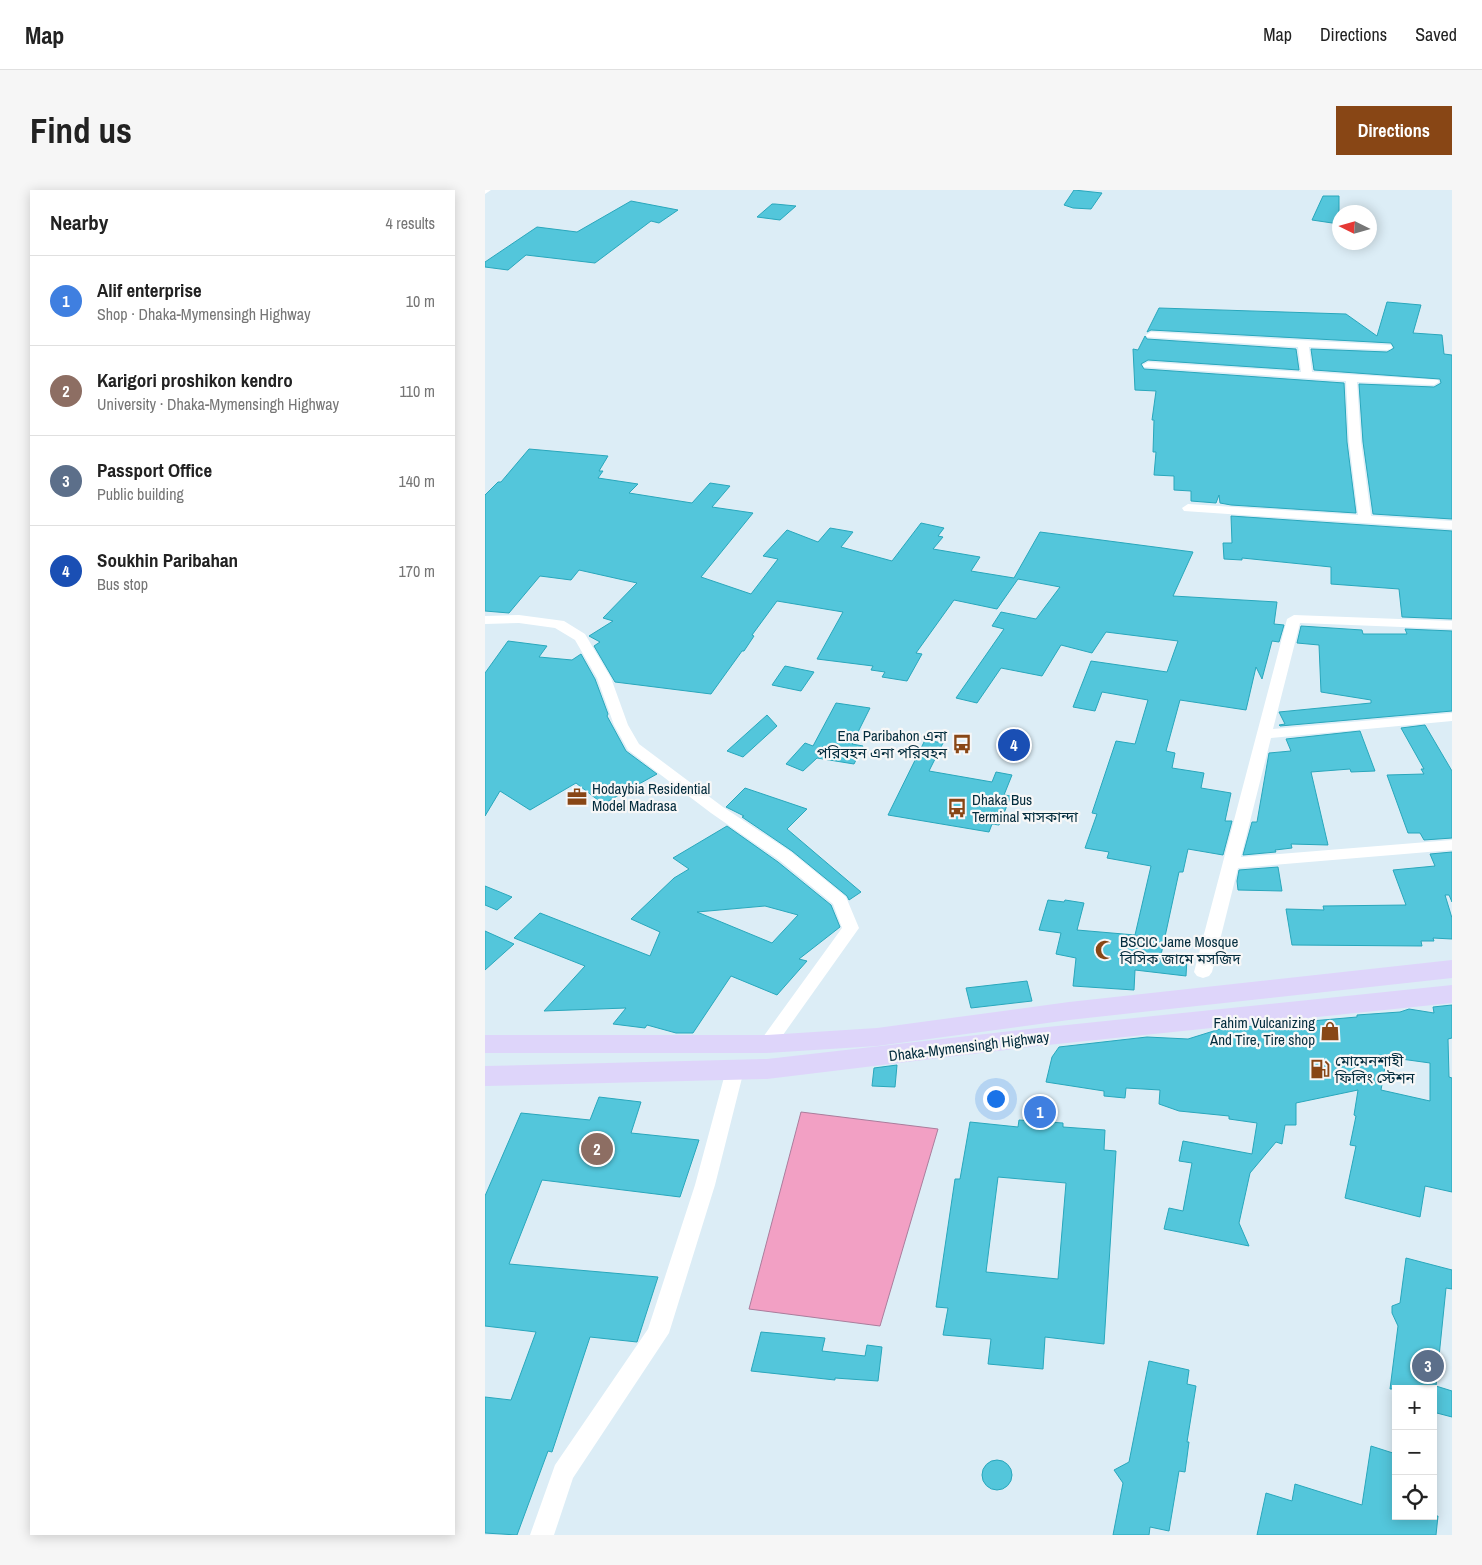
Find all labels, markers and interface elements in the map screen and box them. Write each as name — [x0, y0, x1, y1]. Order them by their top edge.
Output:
text: Map — [25, 19, 64, 51]
text: Map — [1263, 22, 1292, 47]
text: Directions — [1320, 22, 1387, 47]
text: Saved — [1415, 22, 1457, 47]
button: Directions — [1336, 106, 1452, 155]
text: Find us — [30, 107, 132, 154]
north arrow — [1332, 205, 1377, 250]
text: Nearby — [50, 208, 108, 237]
text: 4 results — [385, 212, 435, 234]
text: Alif enterprise — [97, 277, 202, 303]
text: 1 — [62, 290, 70, 312]
text: 10 m — [406, 290, 435, 312]
text: Shop · Dhaka-Mymensingh Highway — [97, 303, 311, 325]
text: Karigori proshikon kendro — [97, 367, 293, 393]
text: 2 — [62, 380, 70, 402]
text: 110 m — [399, 380, 435, 402]
text: University · Dhaka-Mymensingh Highway — [97, 393, 339, 415]
text: Passport Office — [97, 457, 212, 483]
text: 3 — [62, 470, 70, 492]
text: 140 m — [399, 470, 435, 492]
text: Public building — [97, 483, 184, 505]
text: Soukhin Paribahan — [97, 547, 238, 573]
text: 4 — [62, 560, 70, 582]
text: 170 m — [399, 560, 435, 582]
text: Bus stop — [97, 573, 148, 595]
place label: Ena Paribahon এনা পরিবহন এনা পরিবহন — [817, 725, 948, 763]
pin: 4 — [998, 726, 1030, 764]
bus stop icon: Ena Paribahon এনা পরিবহন এনা পরিবহন — [951, 733, 973, 755]
place label: Hodaybia Residential Model Madrasa — [592, 778, 710, 816]
office icon: Hodaybia Residential Model Madrasa — [566, 786, 588, 808]
place label: Dhaka Bus Terminal মাসকান্দা — [972, 789, 1079, 827]
bus stop icon: Dhaka Bus Terminal মাসকান্দা — [946, 797, 968, 819]
place label: BSCIC Jame Mosque বিসিক জামে মসজিদ — [1119, 931, 1241, 969]
mosque icon: BSCIC Jame Mosque বিসিক জামে মসজিদ — [1094, 939, 1116, 961]
place label: Fahim Vulcanizing And Tire, Tire shop — [1209, 1012, 1315, 1050]
shop icon: Fahim Vulcanizing And Tire, Tire shop — [1319, 1020, 1341, 1042]
street label: Dhaka-Mymensingh Highway — [888, 1026, 1051, 1066]
place label: মোমেনশাহী ফিলিং স্টেশন — [1334, 1050, 1416, 1088]
fuel station icon: মোমেনশাহী ফিলিং স্টেশন — [1309, 1058, 1331, 1080]
your location — [983, 1086, 1009, 1112]
pin: 1 — [1024, 1093, 1056, 1131]
pin: 2 — [581, 1130, 613, 1168]
pin: 3 — [1412, 1347, 1444, 1385]
map controls — [1392, 1385, 1437, 1520]
button: + — [1392, 1385, 1437, 1430]
button: − — [1392, 1430, 1437, 1475]
button: locate — [1392, 1475, 1437, 1520]

